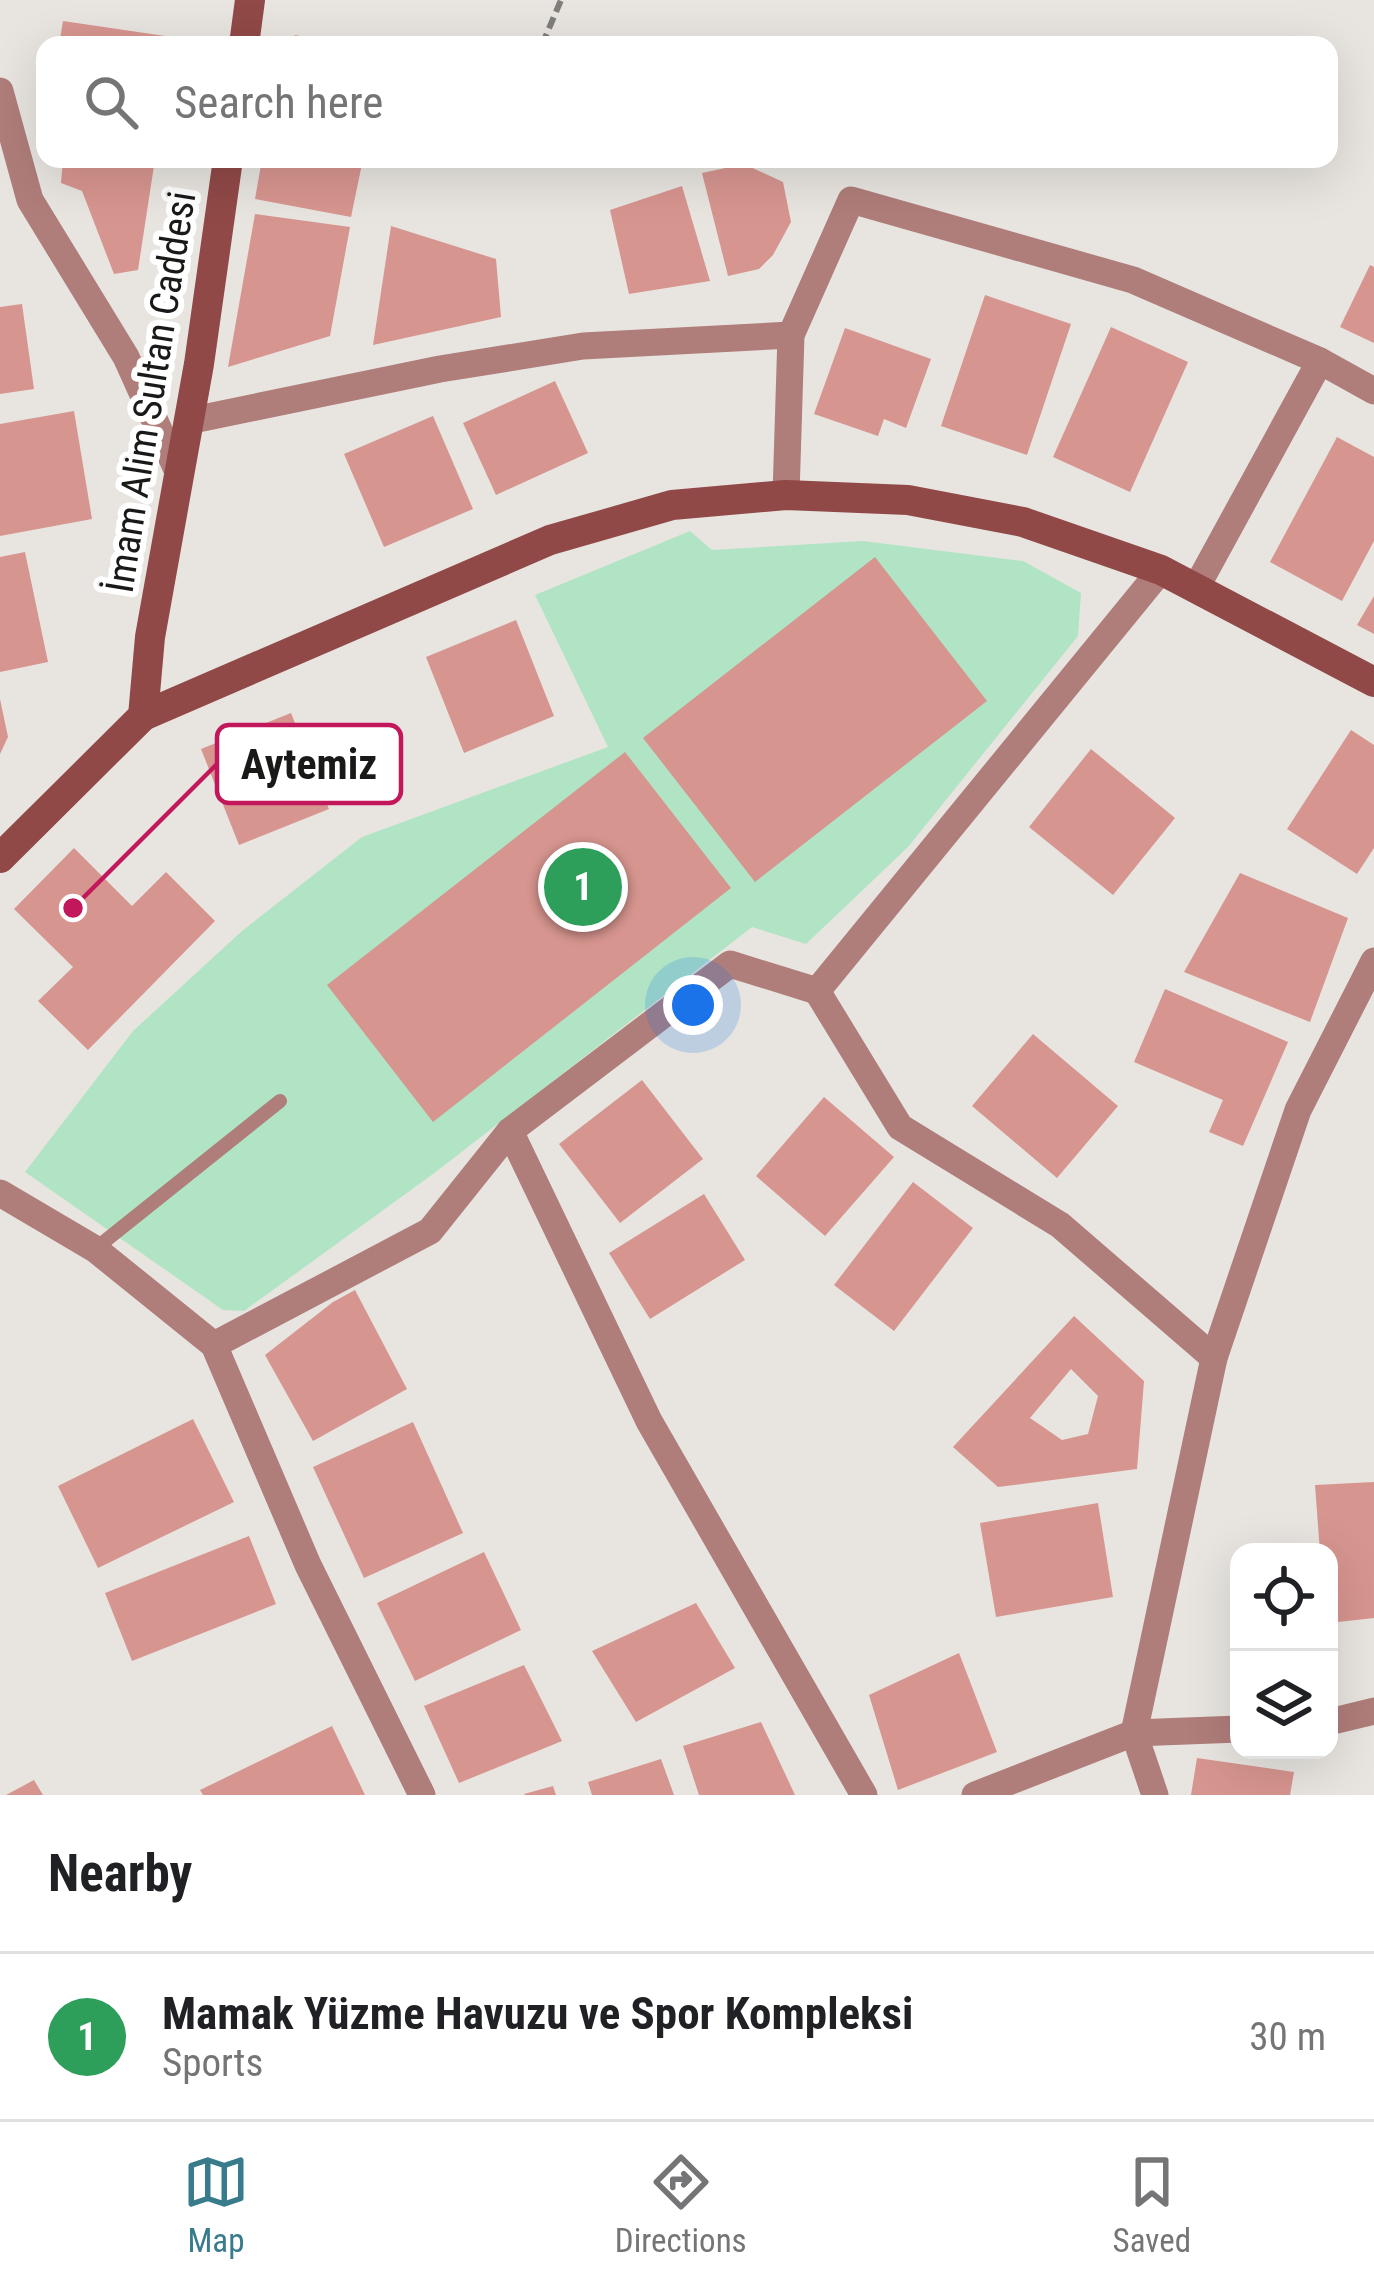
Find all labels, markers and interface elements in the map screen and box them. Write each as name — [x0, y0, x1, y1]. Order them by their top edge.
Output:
search box — [36, 36, 1338, 168]
icon: search — [78, 69, 144, 135]
text: Search here — [174, 76, 383, 129]
street label: İmam Alim Sultan Caddesi — [97, 188, 205, 596]
callout: Aytemiz — [217, 725, 401, 803]
text: Aytemiz — [241, 740, 377, 789]
pin: 1 — [544, 842, 622, 932]
your location — [663, 975, 723, 1035]
map controls — [1230, 1543, 1338, 1759]
button: locate — [1230, 1543, 1338, 1651]
button: layers — [1230, 1651, 1338, 1759]
text: Nearby — [48, 1844, 192, 1903]
text: Mamak Yüzme Havuzu ve Spor Kompleksi — [162, 1987, 913, 2040]
text: 1 — [77, 2014, 97, 2060]
text: 30 m — [1249, 2014, 1326, 2060]
text: Sports — [162, 2040, 263, 2086]
tab: Map — [183, 2149, 249, 2260]
tab: Directions — [615, 2149, 747, 2260]
tab: Saved — [1113, 2149, 1191, 2260]

